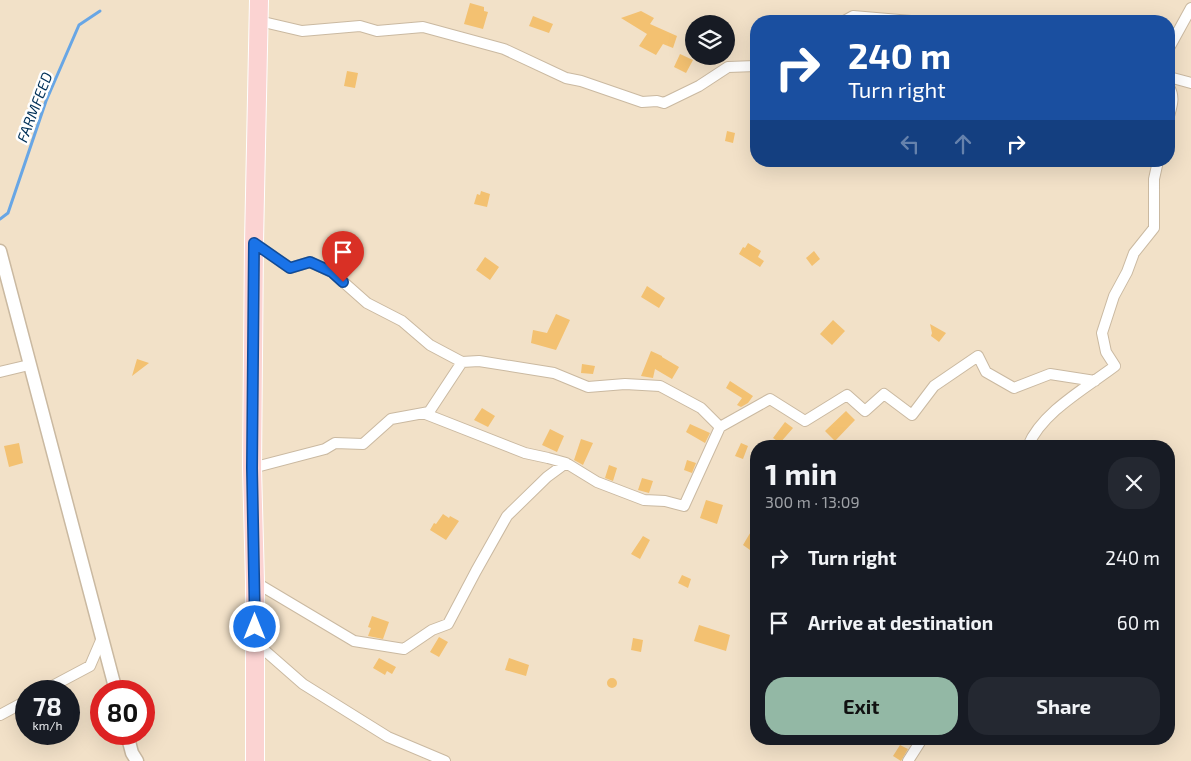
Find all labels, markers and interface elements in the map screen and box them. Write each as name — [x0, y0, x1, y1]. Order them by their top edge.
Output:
map controls — [685, 15, 735, 65]
button: layers — [685, 15, 735, 65]
text: 240 m — [848, 34, 951, 76]
icon: right — [765, 35, 830, 100]
water label: FARMFEED — [12, 69, 56, 145]
text: Turn right — [848, 76, 946, 102]
icon: left — [896, 130, 924, 158]
icon: ahead — [949, 130, 977, 158]
icon: right — [1002, 130, 1030, 158]
pin — [322, 231, 364, 282]
icon: arrive — [329, 238, 357, 266]
text: 1 min — [765, 455, 837, 491]
button: close — [1108, 457, 1160, 509]
text: 300 m · 13:09 — [765, 492, 860, 511]
icon: right — [765, 544, 793, 572]
text: Turn right — [808, 546, 896, 569]
text: 240 m — [1105, 546, 1160, 569]
position arrow — [228, 600, 280, 652]
icon: arrive — [765, 609, 793, 637]
text: Arrive at destination — [808, 611, 993, 634]
text: 60 m — [1117, 611, 1160, 634]
button: Exit — [765, 677, 958, 735]
button: Share — [968, 677, 1160, 735]
speed limit sign: 80 — [90, 680, 155, 745]
text: 78 — [33, 691, 62, 721]
text: km/h — [33, 718, 62, 732]

